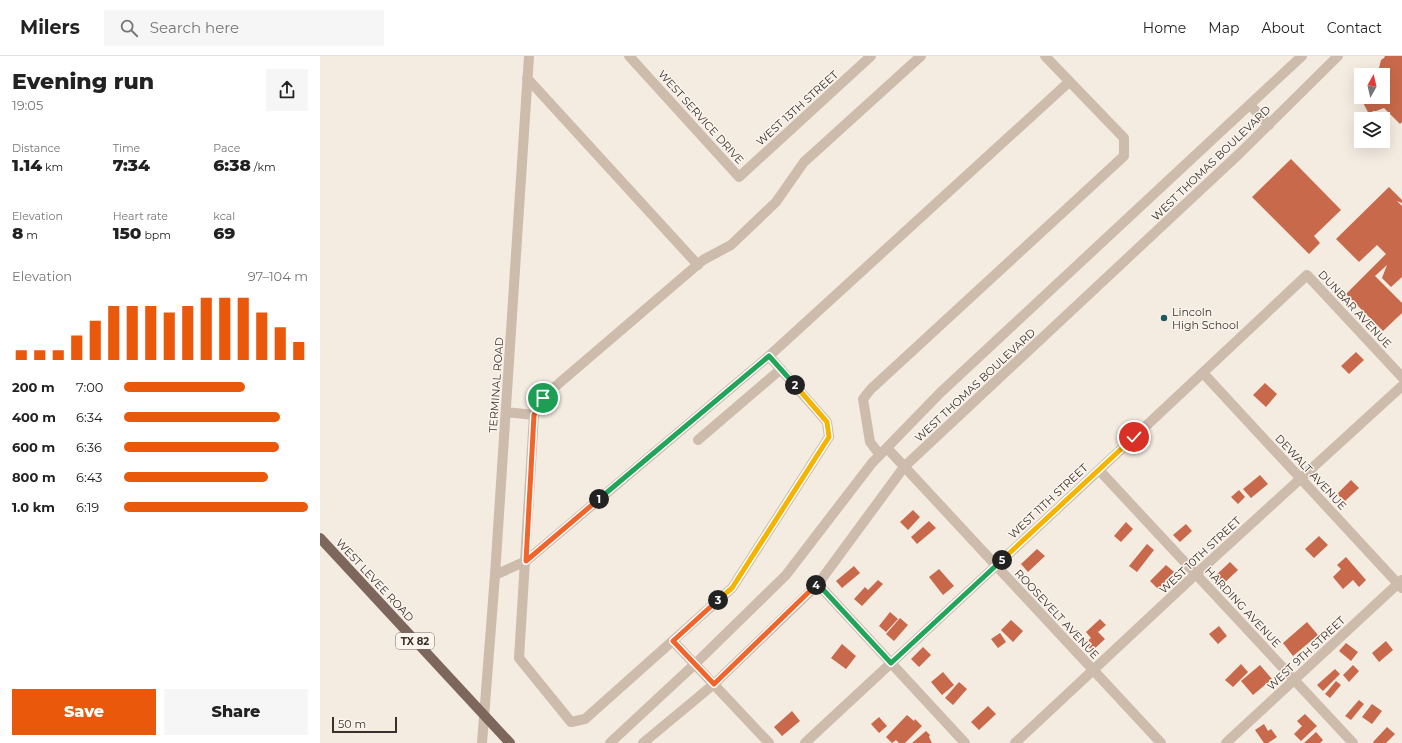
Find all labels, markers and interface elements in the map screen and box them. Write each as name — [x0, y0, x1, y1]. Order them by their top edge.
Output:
search box — [104, 10, 384, 46]
text: Milers — [20, 16, 80, 39]
icon: search — [118, 17, 140, 39]
text: Search here — [150, 18, 239, 37]
text: Home — [1143, 19, 1186, 37]
text: Map — [1208, 19, 1239, 37]
text: About — [1261, 19, 1305, 37]
text: Contact — [1327, 19, 1382, 37]
street label: WEST SERVICE DRIVE — [655, 67, 747, 167]
street label: WEST 13TH STREET — [753, 67, 841, 148]
text: Evening run — [12, 68, 154, 95]
north arrow — [1354, 68, 1390, 104]
map controls — [1354, 68, 1390, 148]
button: share — [266, 69, 308, 111]
text: 19:05 — [12, 97, 43, 113]
street label: WEST THOMAS BOULEVARD — [1149, 102, 1273, 224]
button: layers — [1354, 112, 1390, 148]
text: Distance — [12, 141, 60, 155]
text: Time — [113, 141, 140, 155]
text: Pace — [213, 141, 240, 155]
text: 1.14 — [12, 155, 42, 175]
text: 7:34 — [113, 155, 150, 175]
text: 6:38 — [213, 155, 251, 175]
text: km — [42, 160, 63, 174]
text: /km — [251, 160, 276, 174]
text: Elevation — [12, 209, 63, 223]
text: Heart rate — [113, 209, 168, 223]
text: kcal — [213, 209, 235, 223]
text: 8 — [12, 223, 23, 243]
text: 150 — [113, 223, 142, 243]
text: 69 — [213, 223, 235, 243]
text: m — [23, 228, 38, 242]
text: bpm — [142, 228, 171, 242]
street label: DUNBAR AVENUE — [1315, 267, 1395, 351]
text: Elevation — [12, 268, 72, 284]
text: 97–104 m — [248, 268, 308, 284]
place label: Lincoln High School — [1172, 305, 1239, 332]
marker: Lincoln High School — [1159, 313, 1169, 323]
street label: WEST THOMAS BOULEVARD — [912, 325, 1038, 445]
street label: TERMINAL ROAD — [486, 337, 506, 433]
pin: 2 — [785, 375, 805, 395]
text: 2 — [792, 378, 798, 392]
text: 200 m — [12, 379, 55, 395]
text: 7:00 — [76, 379, 103, 395]
pin — [526, 381, 560, 415]
icon: arrive — [532, 387, 554, 409]
text: 400 m — [12, 409, 56, 425]
text: 6:34 — [76, 409, 103, 425]
pin — [1117, 420, 1151, 454]
icon: check — [1123, 426, 1145, 448]
street label: DEWALT AVENUE — [1272, 431, 1350, 513]
text: 600 m — [12, 439, 55, 455]
text: 6:36 — [76, 439, 102, 455]
street label: WEST 11TH STREET — [1005, 460, 1091, 541]
text: 800 m — [12, 469, 56, 485]
text: 6:43 — [76, 469, 102, 485]
pin: 1 — [589, 489, 609, 509]
text: 1 — [597, 492, 601, 506]
text: 1.0 km — [12, 499, 55, 515]
text: 6:19 — [76, 499, 99, 515]
street label: WEST 10TH STREET — [1156, 513, 1244, 596]
street label: WEST LEVEE ROAD — [333, 536, 417, 624]
pin: 5 — [992, 550, 1012, 570]
text: 5 — [999, 553, 1005, 567]
street label: HARDING AVENUE — [1202, 564, 1284, 650]
street label: ROOSEVELT AVENUE — [1012, 566, 1102, 662]
pin: 4 — [806, 575, 826, 595]
text: 4 — [812, 578, 820, 592]
pin: 3 — [708, 590, 728, 610]
text: 3 — [715, 593, 721, 607]
street label: WEST 9TH STREET — [1264, 613, 1349, 693]
road number: TX 82 — [396, 633, 434, 649]
button: Save — [12, 689, 156, 735]
button: Share — [164, 689, 308, 735]
scale bar — [332, 715, 397, 734]
text: 50 m — [338, 717, 366, 731]

